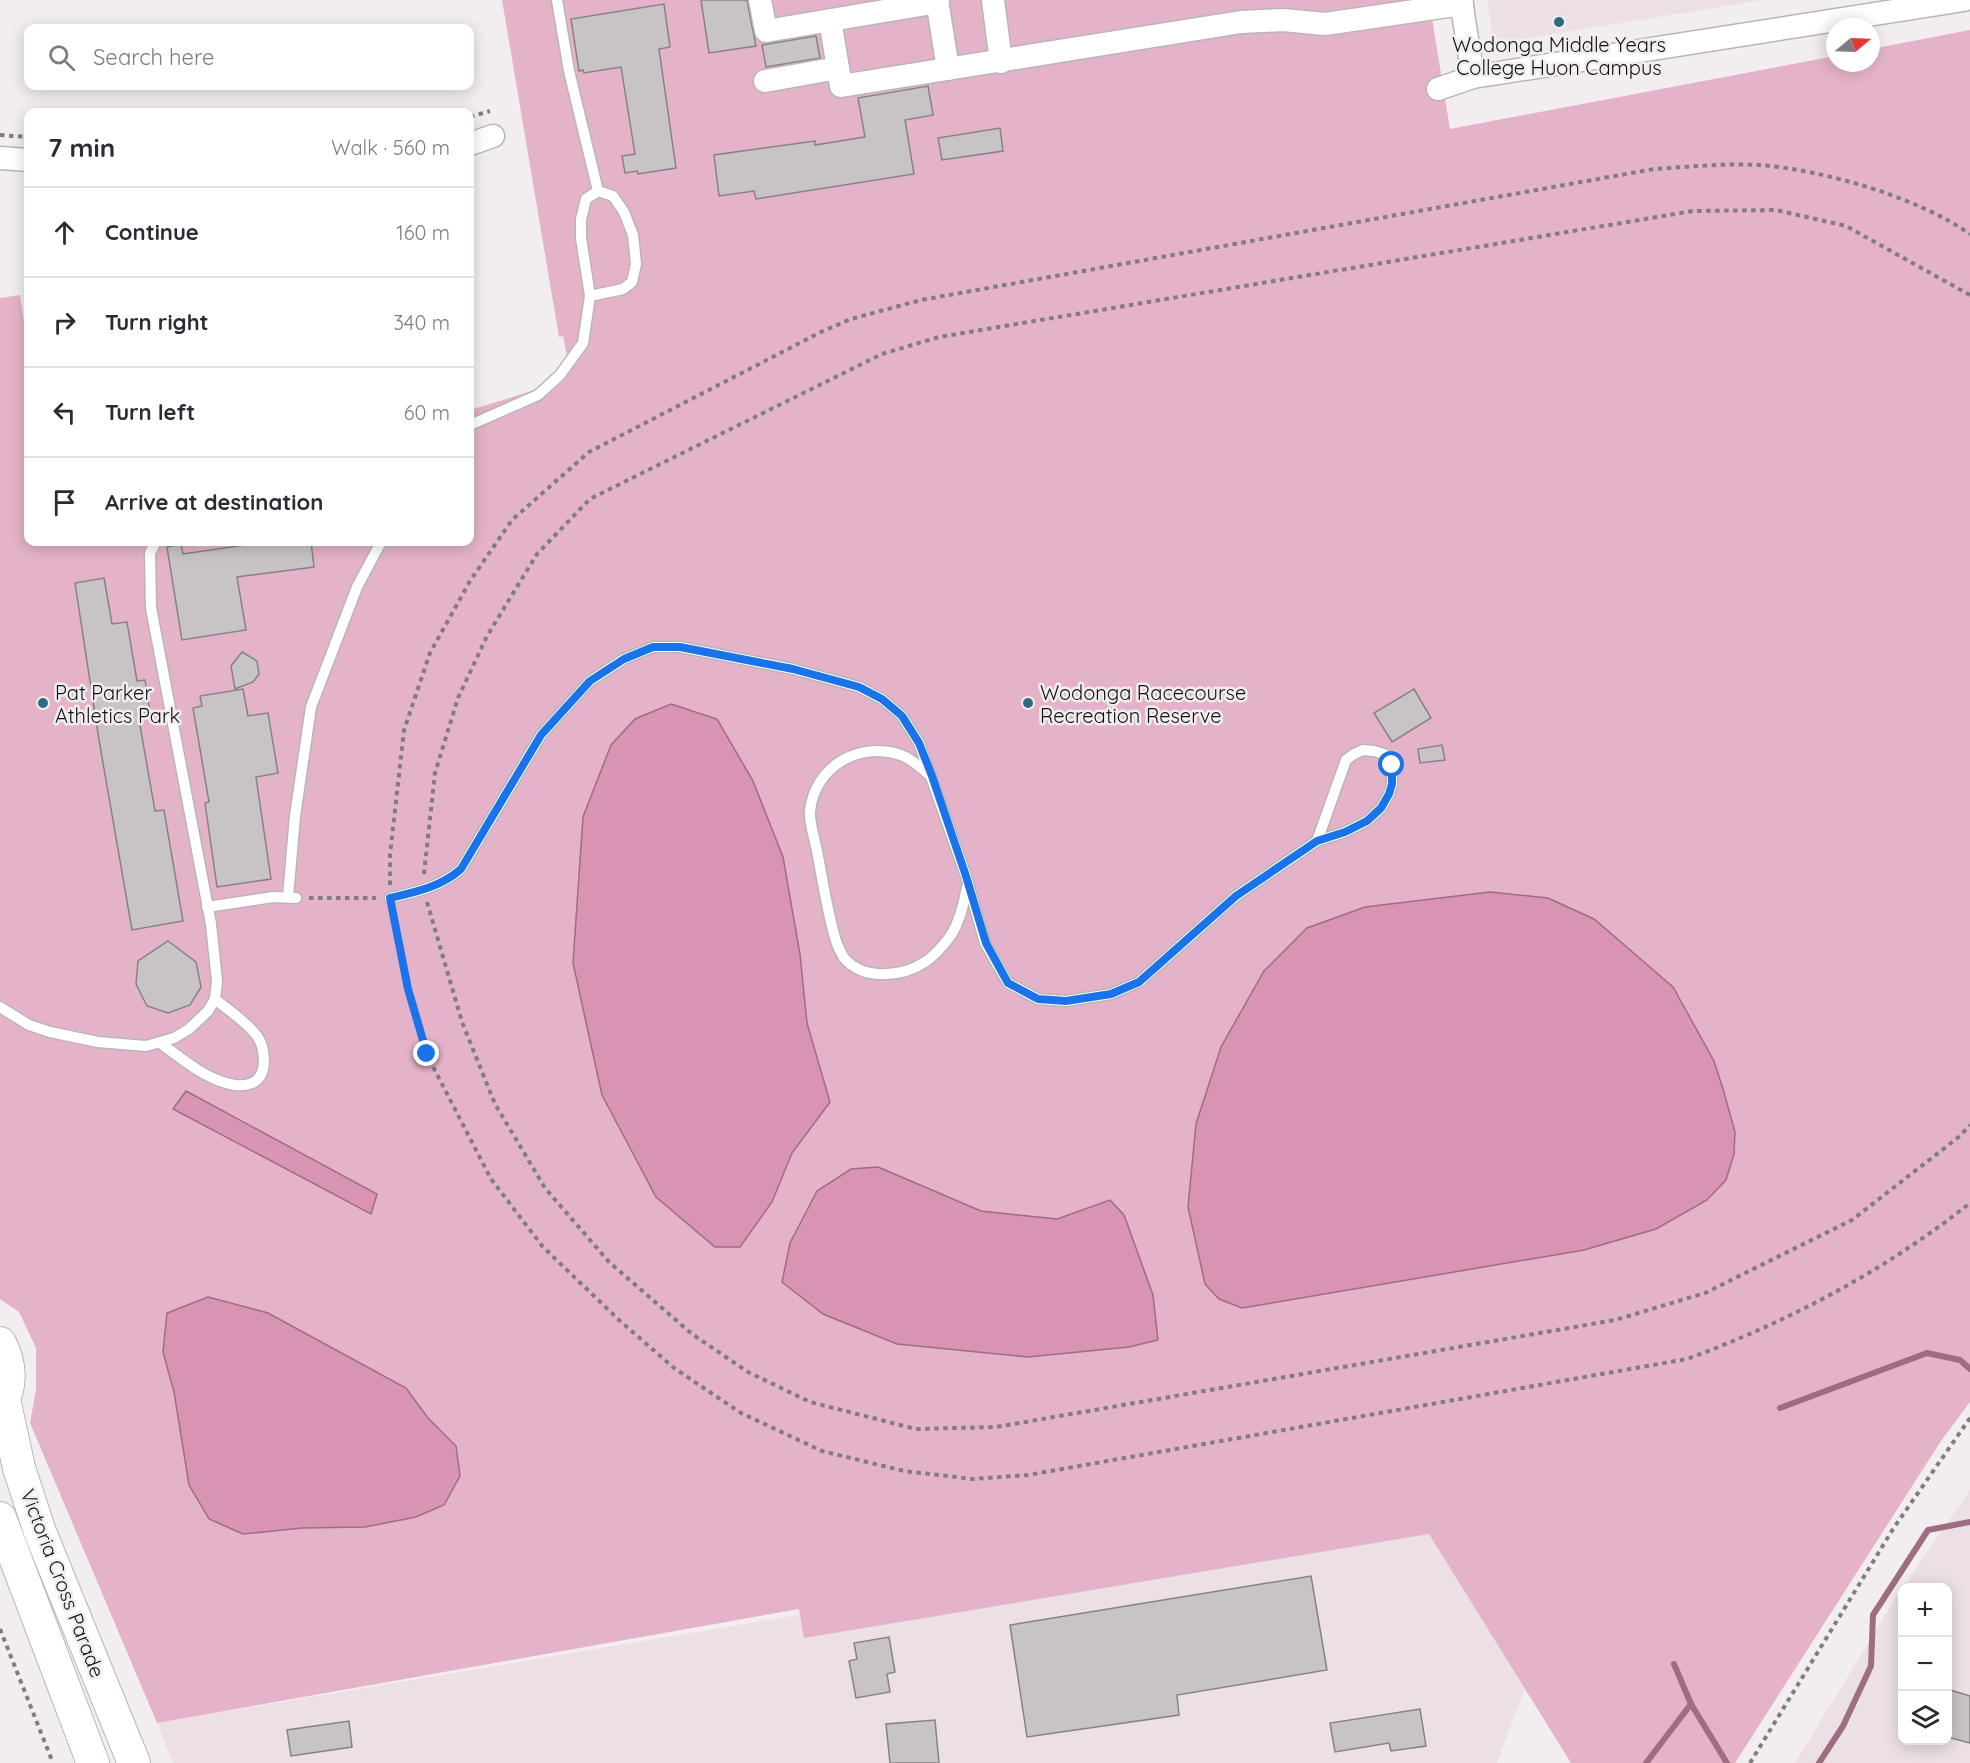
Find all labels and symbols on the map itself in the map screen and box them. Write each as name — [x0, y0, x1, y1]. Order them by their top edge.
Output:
marker: Wodonga Middle Years College Huon Campus — [1552, 15, 1566, 29]
north arrow — [1826, 18, 1880, 72]
place label: Wodonga Middle Years College Huon Campus — [1452, 32, 1666, 80]
place label: Pat Parker Athletics Park — [55, 680, 180, 728]
place label: Wodonga Racecourse Recreation Reserve — [1040, 680, 1246, 728]
marker: Pat Parker Athletics Park — [36, 696, 50, 710]
marker: Wodonga Racecourse Recreation Reserve — [1021, 696, 1035, 710]
route start — [1378, 751, 1404, 777]
route end — [413, 1040, 439, 1066]
street label: Victoria Cross Parade — [16, 1485, 110, 1681]

